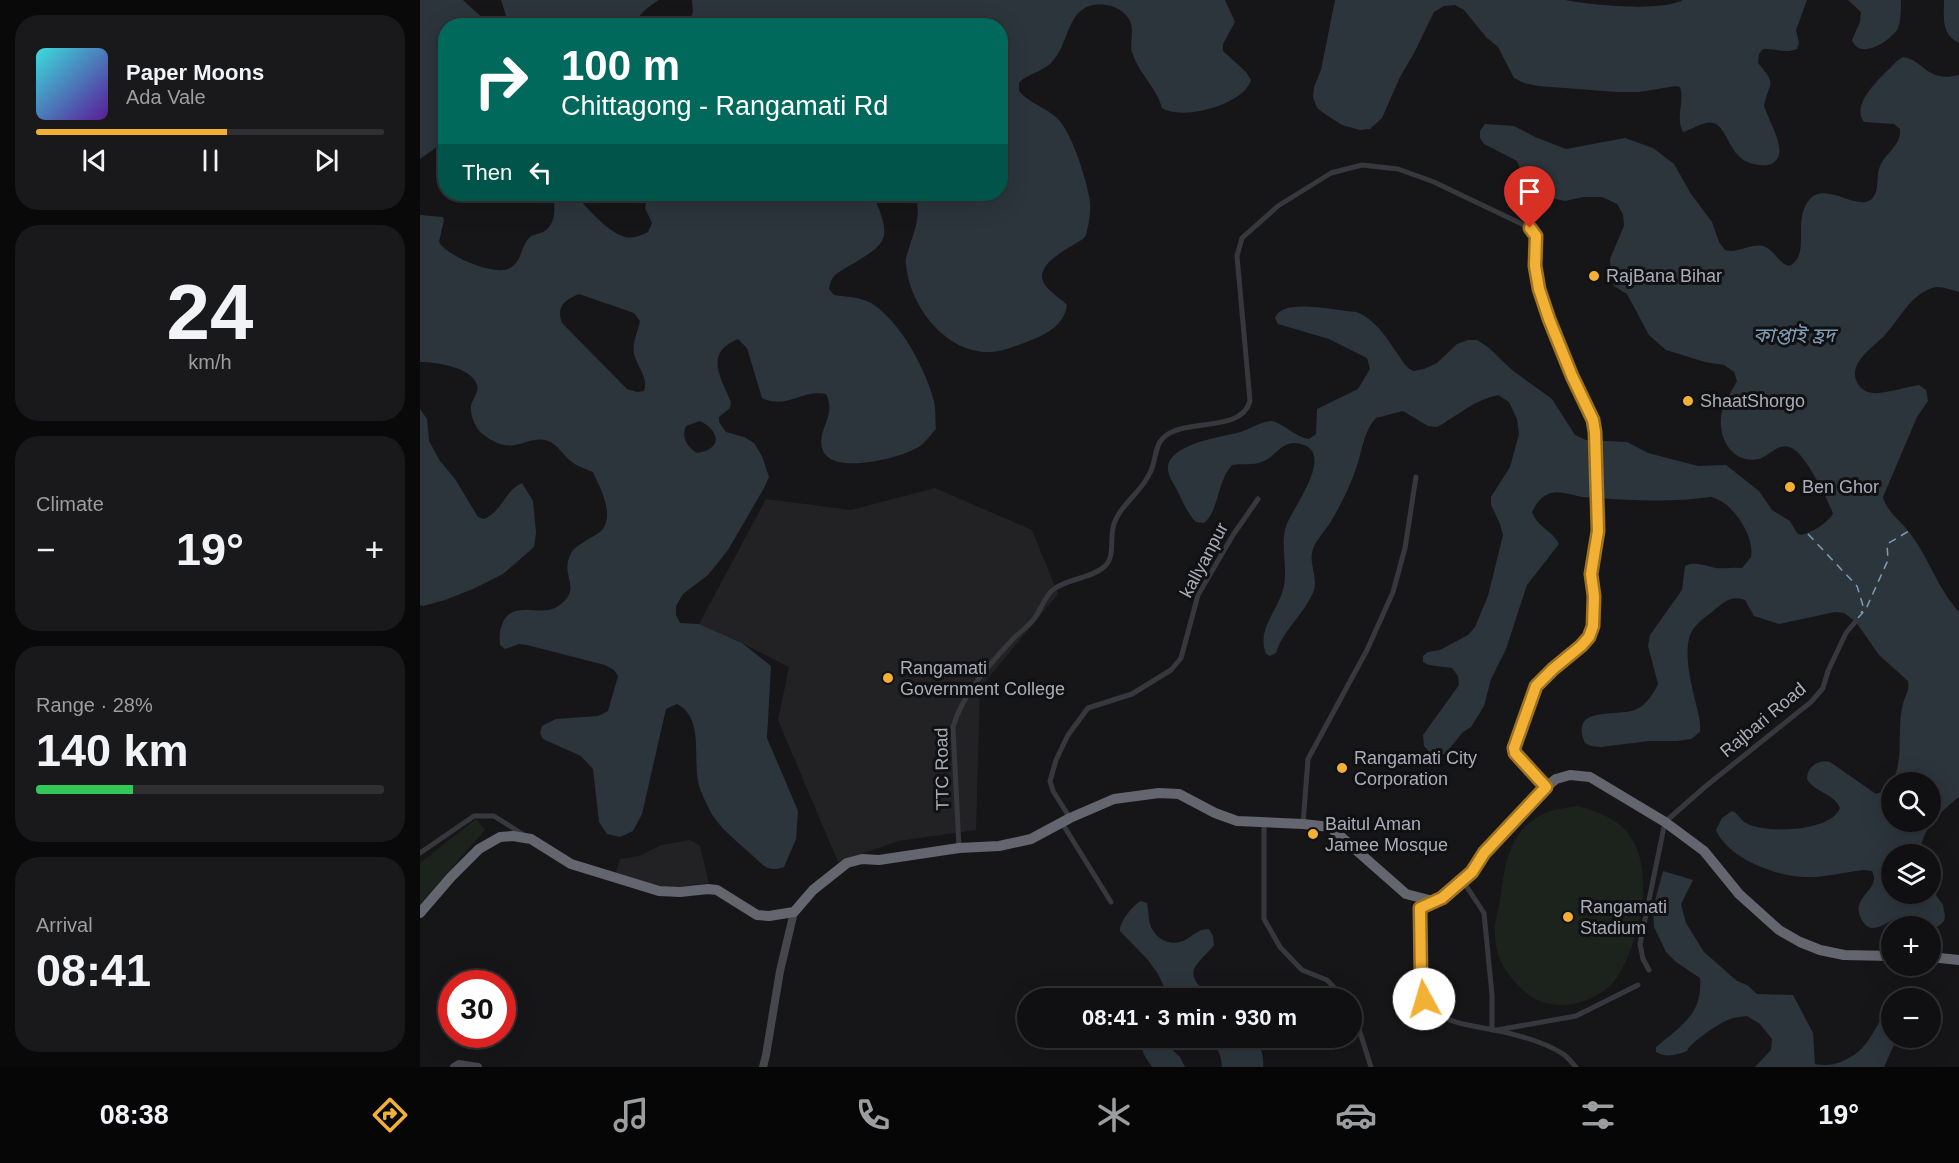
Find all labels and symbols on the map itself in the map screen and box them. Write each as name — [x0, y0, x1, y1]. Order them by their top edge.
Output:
pin — [1504, 166, 1555, 228]
place label: RajBana Bihar — [1606, 266, 1722, 286]
marker: RajBana Bihar — [1587, 269, 1601, 283]
water label: কাপ্তাই হ্রদ — [1753, 323, 1839, 346]
place label: ShaatShorgo — [1700, 391, 1805, 411]
marker: ShaatShorgo — [1681, 394, 1695, 408]
place label: Ben Ghor — [1802, 477, 1879, 497]
marker: Ben Ghor — [1783, 480, 1797, 494]
street label: kallyanpur — [1176, 519, 1232, 601]
place label: Rangamati Government College — [900, 658, 1065, 699]
marker: Rangamati Government College — [881, 671, 895, 685]
street label: Rajbari Road — [1716, 679, 1810, 761]
street label: TTC Road — [931, 727, 953, 811]
place label: Rangamati City Corporation — [1354, 748, 1477, 789]
marker: Rangamati City Corporation — [1335, 761, 1349, 775]
place label: Baitul Aman Jamee Mosque — [1325, 814, 1448, 855]
marker: Baitul Aman Jamee Mosque — [1306, 827, 1320, 841]
place label: Rangamati Stadium — [1580, 897, 1667, 938]
marker: Rangamati Stadium — [1561, 910, 1575, 924]
position arrow — [1392, 967, 1456, 1031]
speed limit sign: 30 — [438, 970, 516, 1048]

